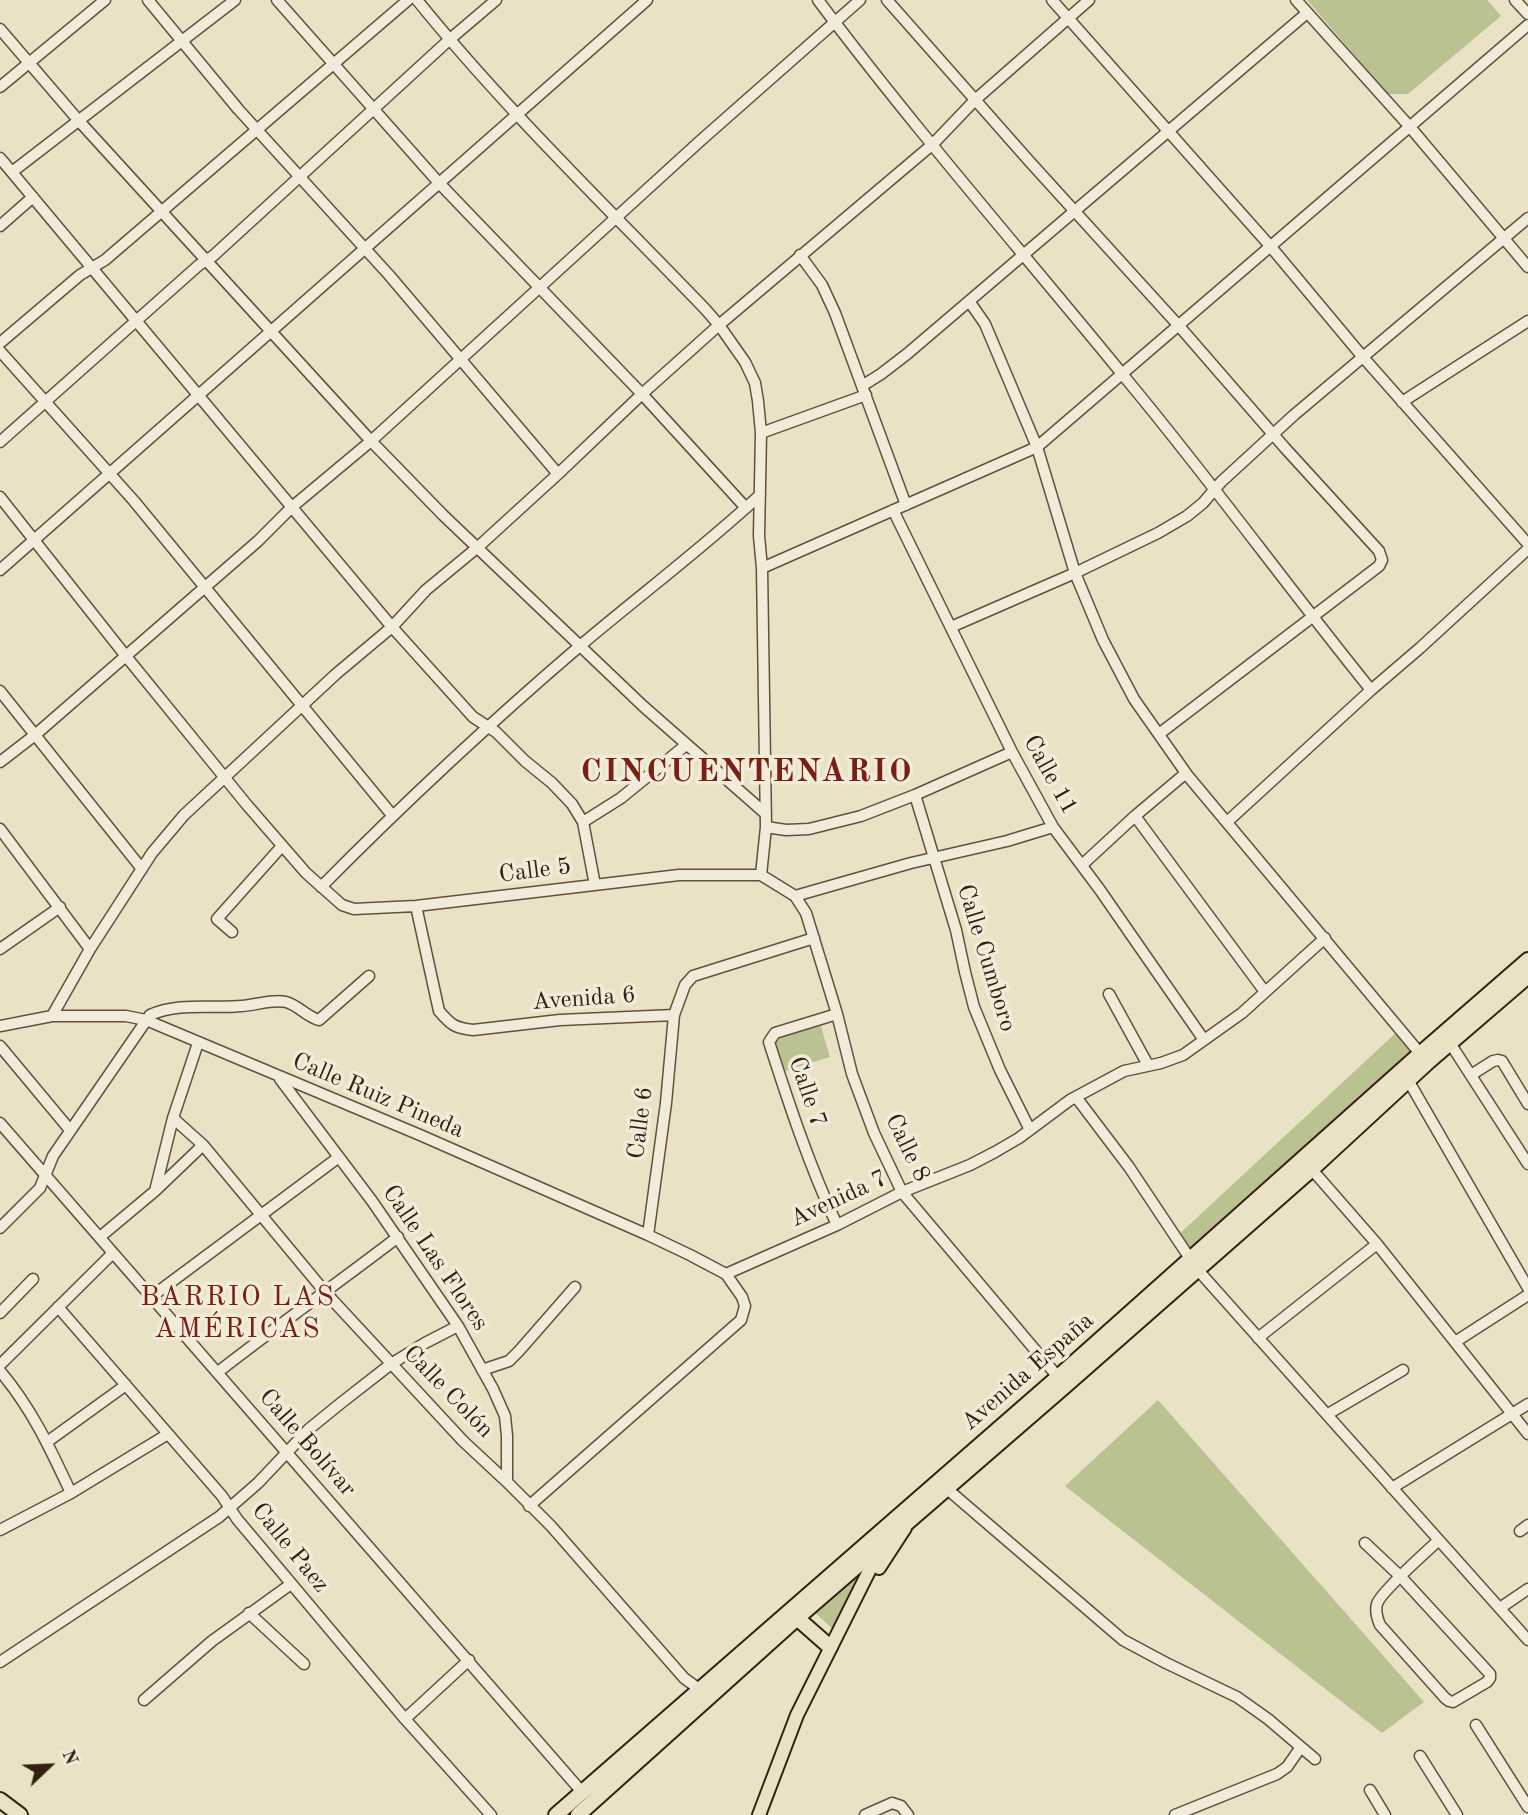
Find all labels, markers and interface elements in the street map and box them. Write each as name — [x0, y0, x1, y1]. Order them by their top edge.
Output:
street label: Calle 11 — [1016, 730, 1084, 820]
district label: CINCUENTENARIO — [582, 754, 912, 792]
street label: Calle 5 — [497, 852, 573, 890]
street label: Calle Cumboro — [950, 881, 1022, 1035]
street label: Avenida 6 — [531, 981, 637, 1017]
street label: Calle Ruiz Pineda — [288, 1047, 468, 1145]
street label: Calle 7 — [782, 1053, 832, 1131]
street label: Calle 6 — [622, 1085, 660, 1161]
street label: Calle 8 — [878, 1109, 936, 1187]
street label: Avenida 7 — [786, 1164, 892, 1234]
street label: Calle Las Flores — [376, 1180, 494, 1336]
district label: BARRIO LAS AMÉRICAS — [141, 1281, 335, 1347]
street label: Avenida España — [956, 1307, 1100, 1437]
street label: Calle Colón — [397, 1340, 499, 1444]
street label: Calle Bolívar — [252, 1383, 362, 1503]
street label: Calle Paez — [245, 1497, 335, 1599]
north arrow — [14, 1731, 84, 1801]
text: N — [57, 1747, 80, 1768]

